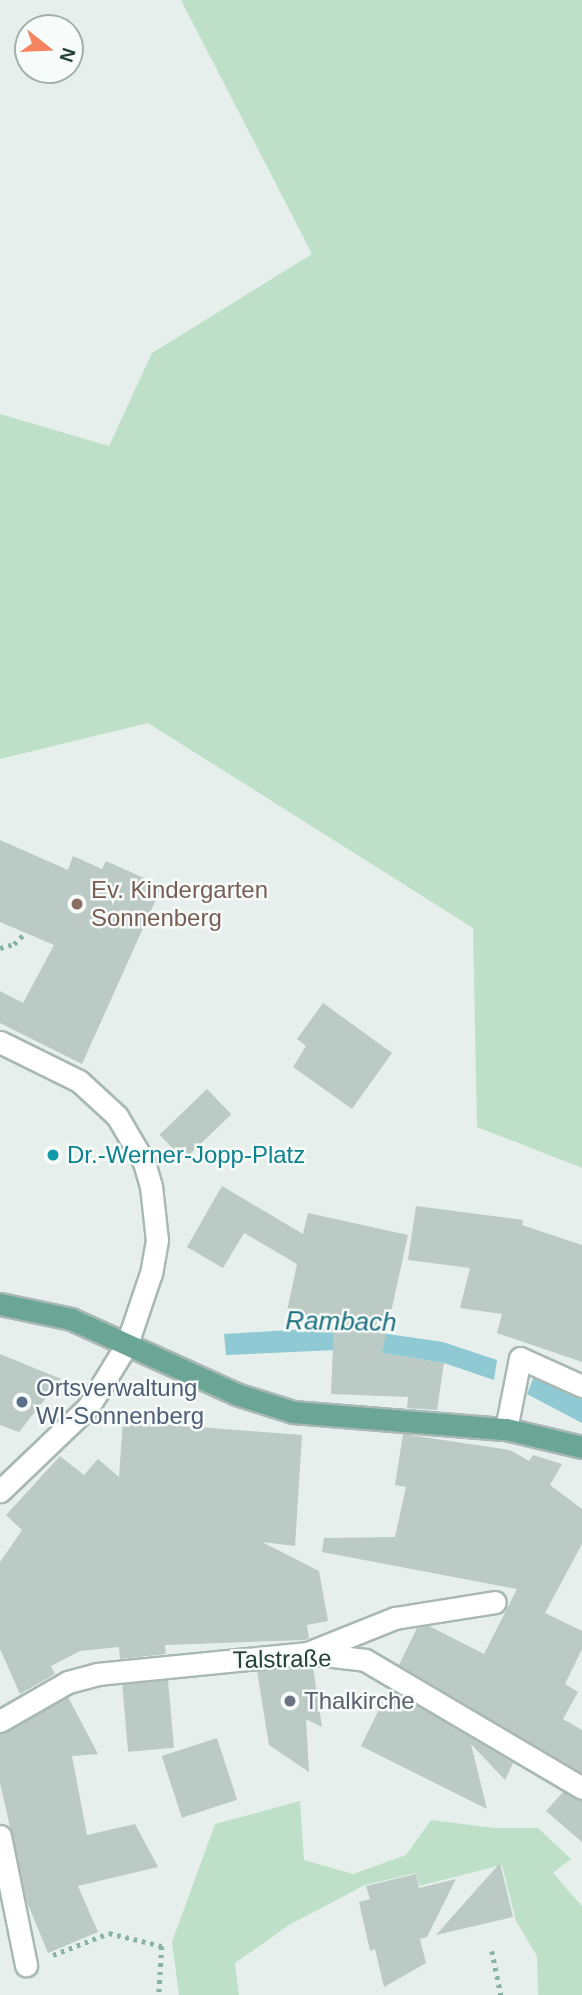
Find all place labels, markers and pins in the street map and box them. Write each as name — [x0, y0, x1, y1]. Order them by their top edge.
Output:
place label: Ev. Kindergarten Sonnenberg — [91, 876, 268, 932]
marker: Ev. Kindergarten Sonnenberg — [69, 896, 85, 912]
place label: Dr.-Werner-Jopp-Platz — [67, 1141, 305, 1169]
marker: Dr.-Werner-Jopp-Platz — [45, 1147, 61, 1163]
place label: Ortsverwaltung WI-Sonnenberg — [36, 1374, 204, 1430]
marker: Ortsverwaltung WI-Sonnenberg — [14, 1394, 30, 1410]
place label: Thalkirche — [304, 1687, 415, 1715]
marker: Thalkirche — [282, 1693, 298, 1709]

